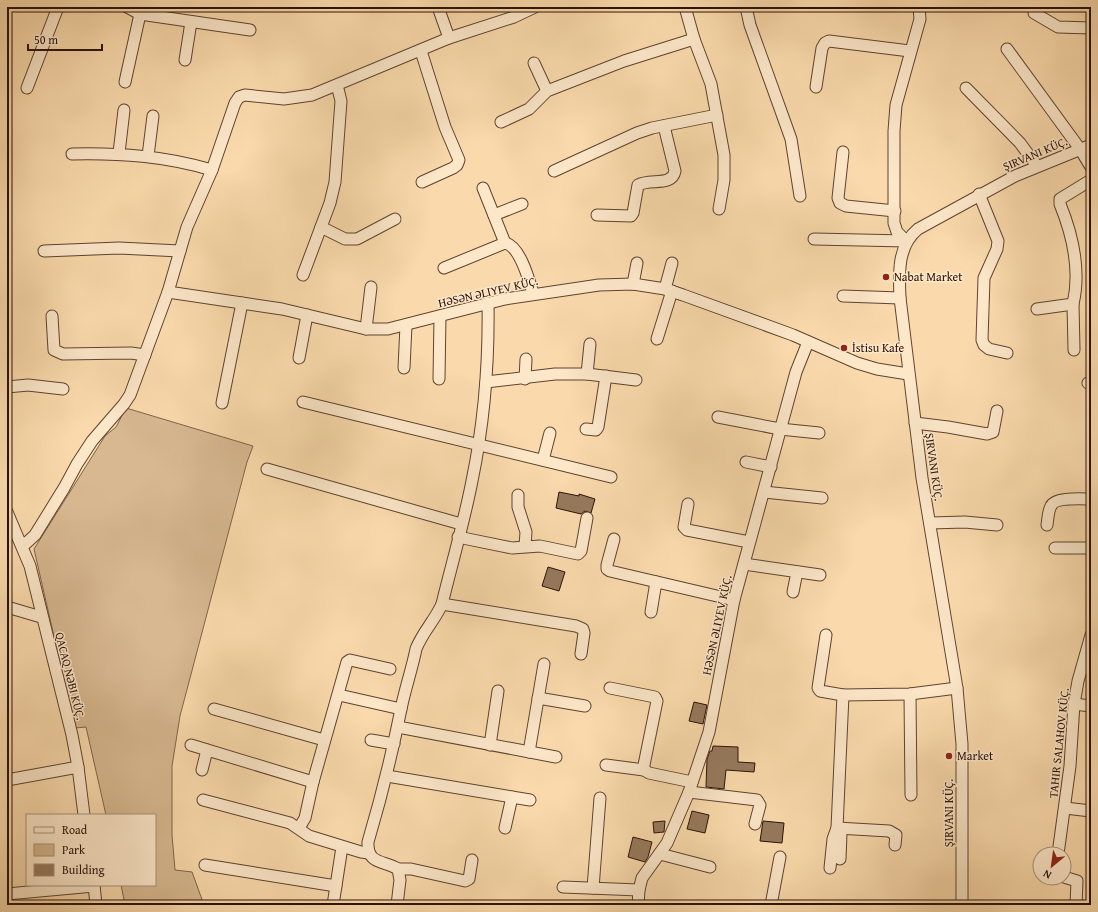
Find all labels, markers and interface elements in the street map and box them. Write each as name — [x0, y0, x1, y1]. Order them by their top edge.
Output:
scale bar — [28, 26, 102, 52]
text: 50 m — [34, 31, 58, 48]
street label: ŞIRVANI KÜÇ. — [1000, 132, 1070, 175]
place label: Nabat Market — [894, 268, 963, 285]
street label: HƏSƏN ƏLIYEV KÜÇ. — [436, 272, 540, 311]
marker: Nabat Market — [881, 272, 891, 282]
place label: İstisu Kafe — [852, 339, 905, 356]
marker: İstisu Kafe — [839, 343, 849, 353]
street label: ŞIRVANI KÜÇ. — [921, 432, 948, 502]
street label: HƏSƏN ƏLIYEV KÜÇ. — [698, 573, 735, 677]
street label: QACAQ NƏBI KÜÇ. — [51, 630, 90, 722]
street label: TAHIR SALAHOV KÜÇ. — [1044, 687, 1073, 799]
place label: Market — [957, 747, 994, 764]
marker: Market — [944, 751, 954, 761]
street label: ŞIRVANI KÜÇ. — [940, 779, 957, 847]
legend — [26, 814, 156, 886]
text: Road — [62, 821, 88, 838]
text: Park — [62, 841, 86, 858]
north arrow — [1032, 846, 1072, 886]
text: Building — [62, 861, 105, 878]
text: N — [1039, 866, 1054, 884]

